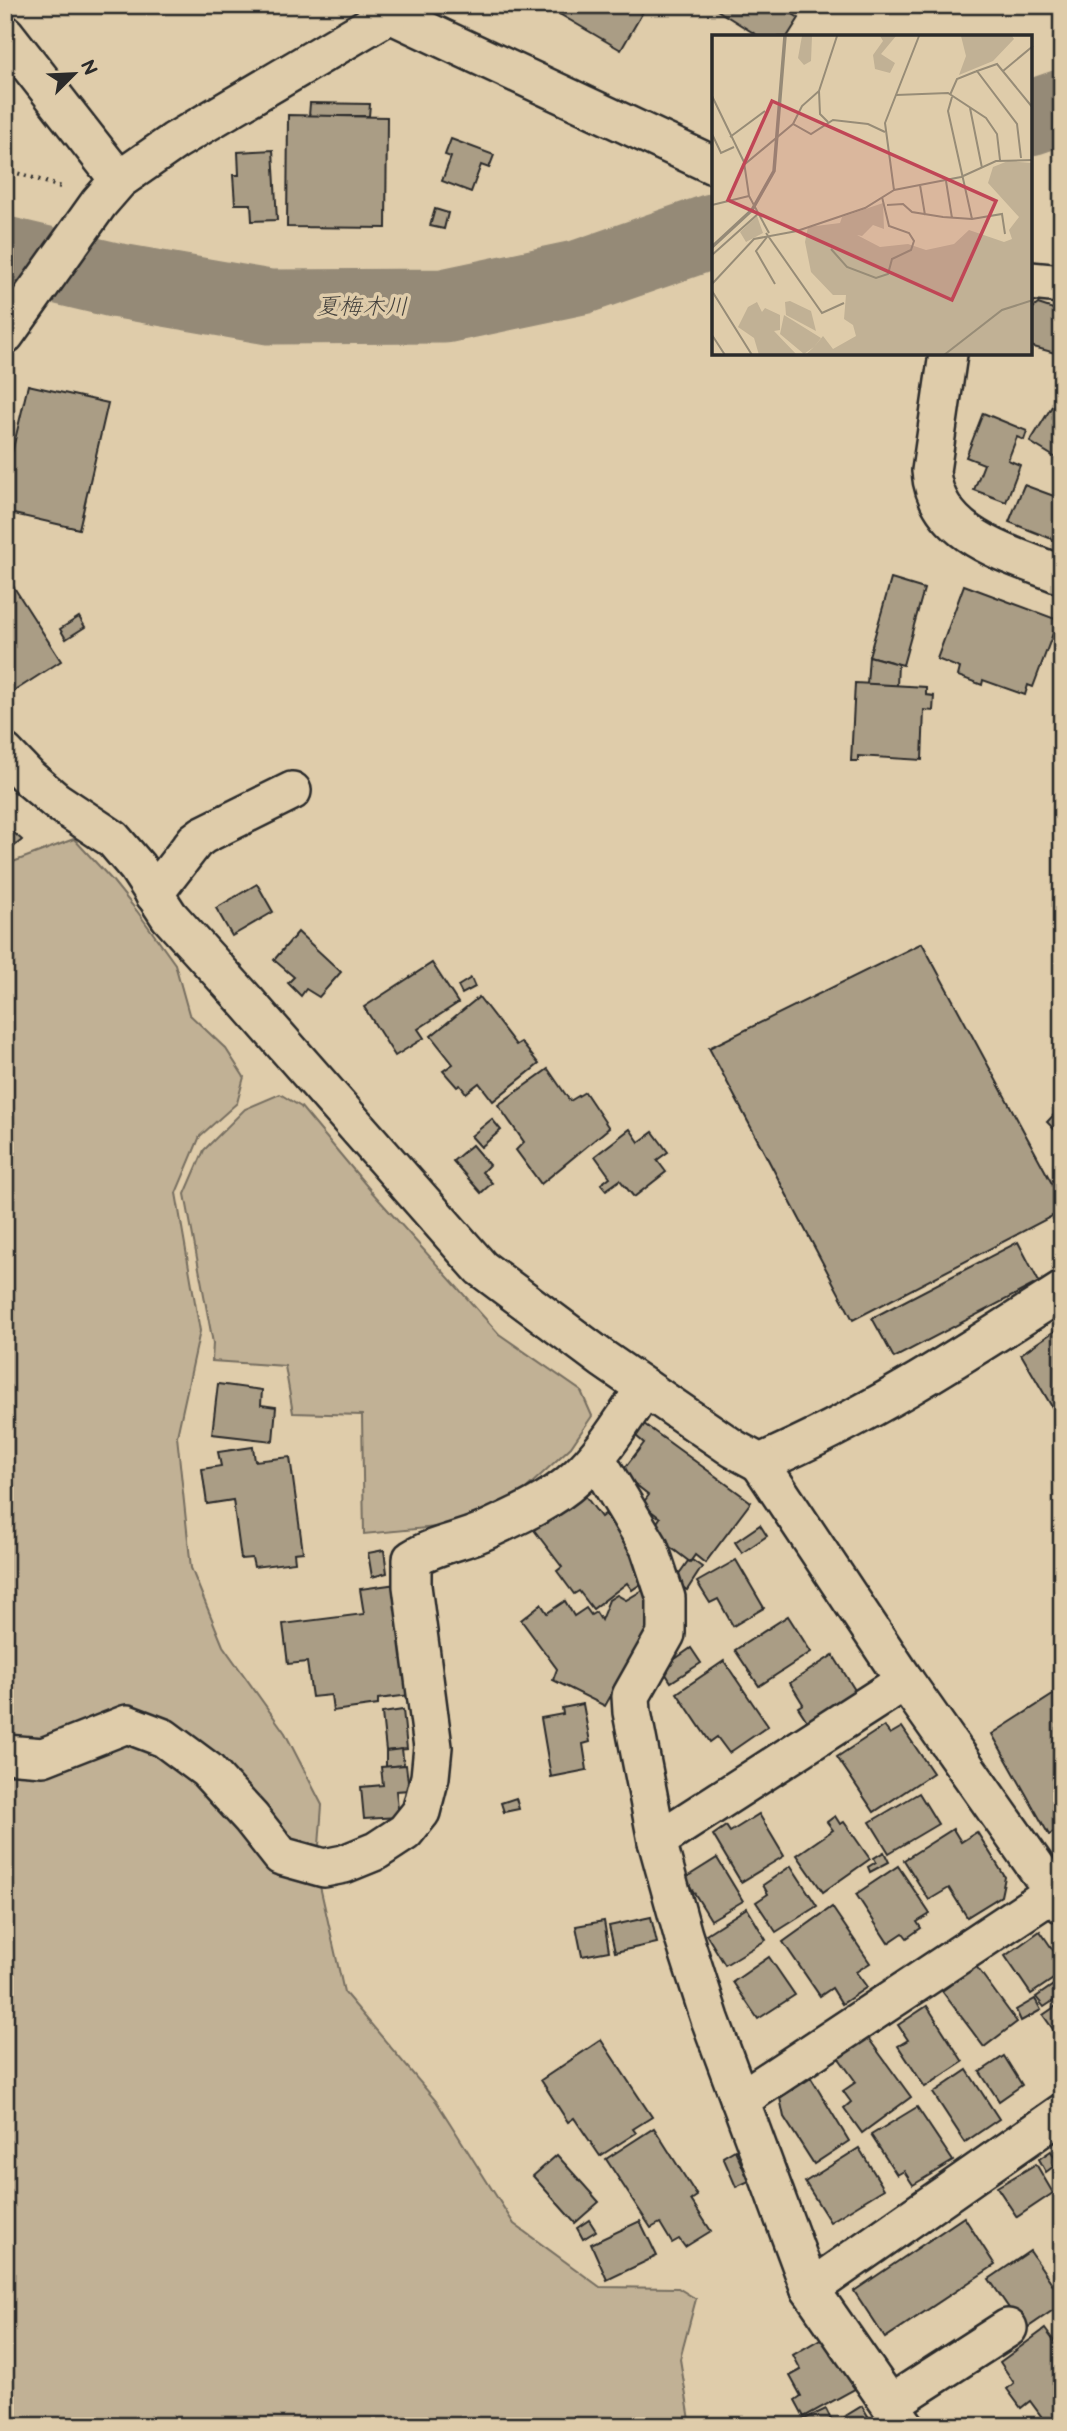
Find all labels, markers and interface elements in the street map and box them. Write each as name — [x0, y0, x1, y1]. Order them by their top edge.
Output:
inset map — [712, 35, 1032, 355]
north arrow — [38, 38, 108, 108]
text: N — [75, 56, 102, 79]
water label: 夏梅木川 — [316, 293, 408, 321]

